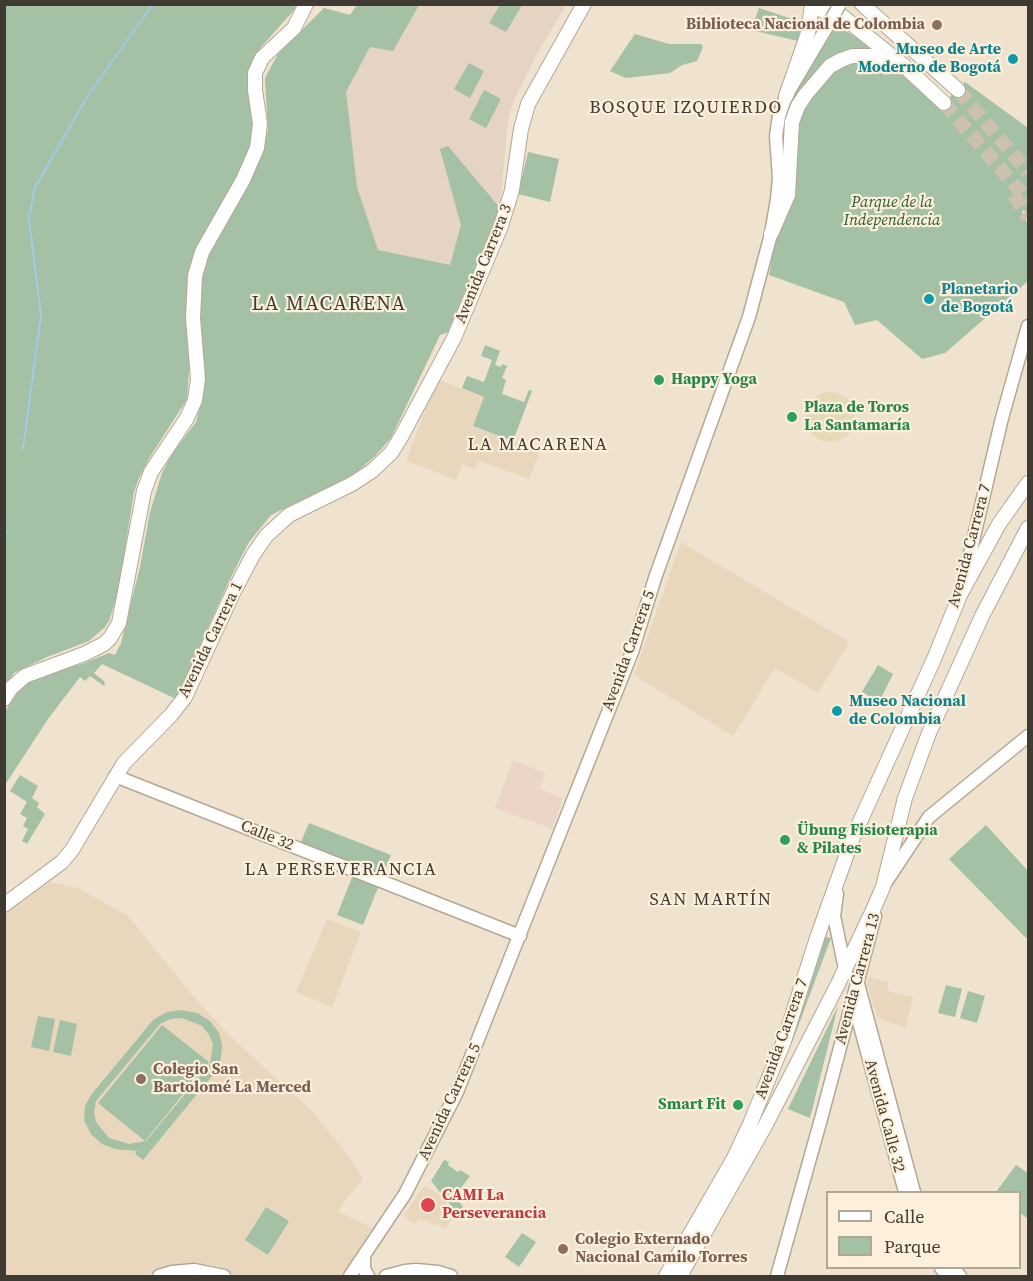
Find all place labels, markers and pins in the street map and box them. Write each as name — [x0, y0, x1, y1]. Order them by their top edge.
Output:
place label: Biblioteca Nacional de Colombia — [686, 15, 925, 35]
marker: Biblioteca Nacional de Colombia — [930, 18, 944, 32]
place label: Museo de Arte Moderno de Bogotá — [858, 40, 1001, 78]
marker: Museo de Arte Moderno de Bogotá — [1006, 52, 1020, 66]
place label: Planetario de Bogotá — [941, 280, 1018, 318]
marker: Planetario de Bogotá — [922, 292, 936, 306]
place label: Happy Yoga — [671, 370, 757, 390]
marker: Happy Yoga — [652, 373, 666, 387]
place label: Plaza de Toros La Santamaría — [804, 398, 910, 436]
marker: Plaza de Toros La Santamaría — [785, 410, 799, 424]
place label: Museo Nacional de Colombia — [849, 692, 966, 730]
marker: Museo Nacional de Colombia — [830, 704, 844, 718]
place label: Übung Fisioterapia & Pilates — [797, 821, 938, 859]
marker: Übung Fisioterapia & Pilates — [778, 833, 792, 847]
place label: Colegio San Bartolomé La Merced — [153, 1060, 311, 1098]
marker: Colegio San Bartolomé La Merced — [134, 1072, 148, 1086]
place label: Smart Fit — [658, 1095, 726, 1115]
marker: Smart Fit — [731, 1098, 745, 1112]
place label: CAMI La Perseverancia — [442, 1186, 546, 1224]
marker: CAMI La Perseverancia — [419, 1196, 437, 1214]
place label: Colegio Externado Nacional Camilo Torres — [575, 1230, 747, 1268]
marker: Colegio Externado Nacional Camilo Torres — [556, 1242, 570, 1256]

